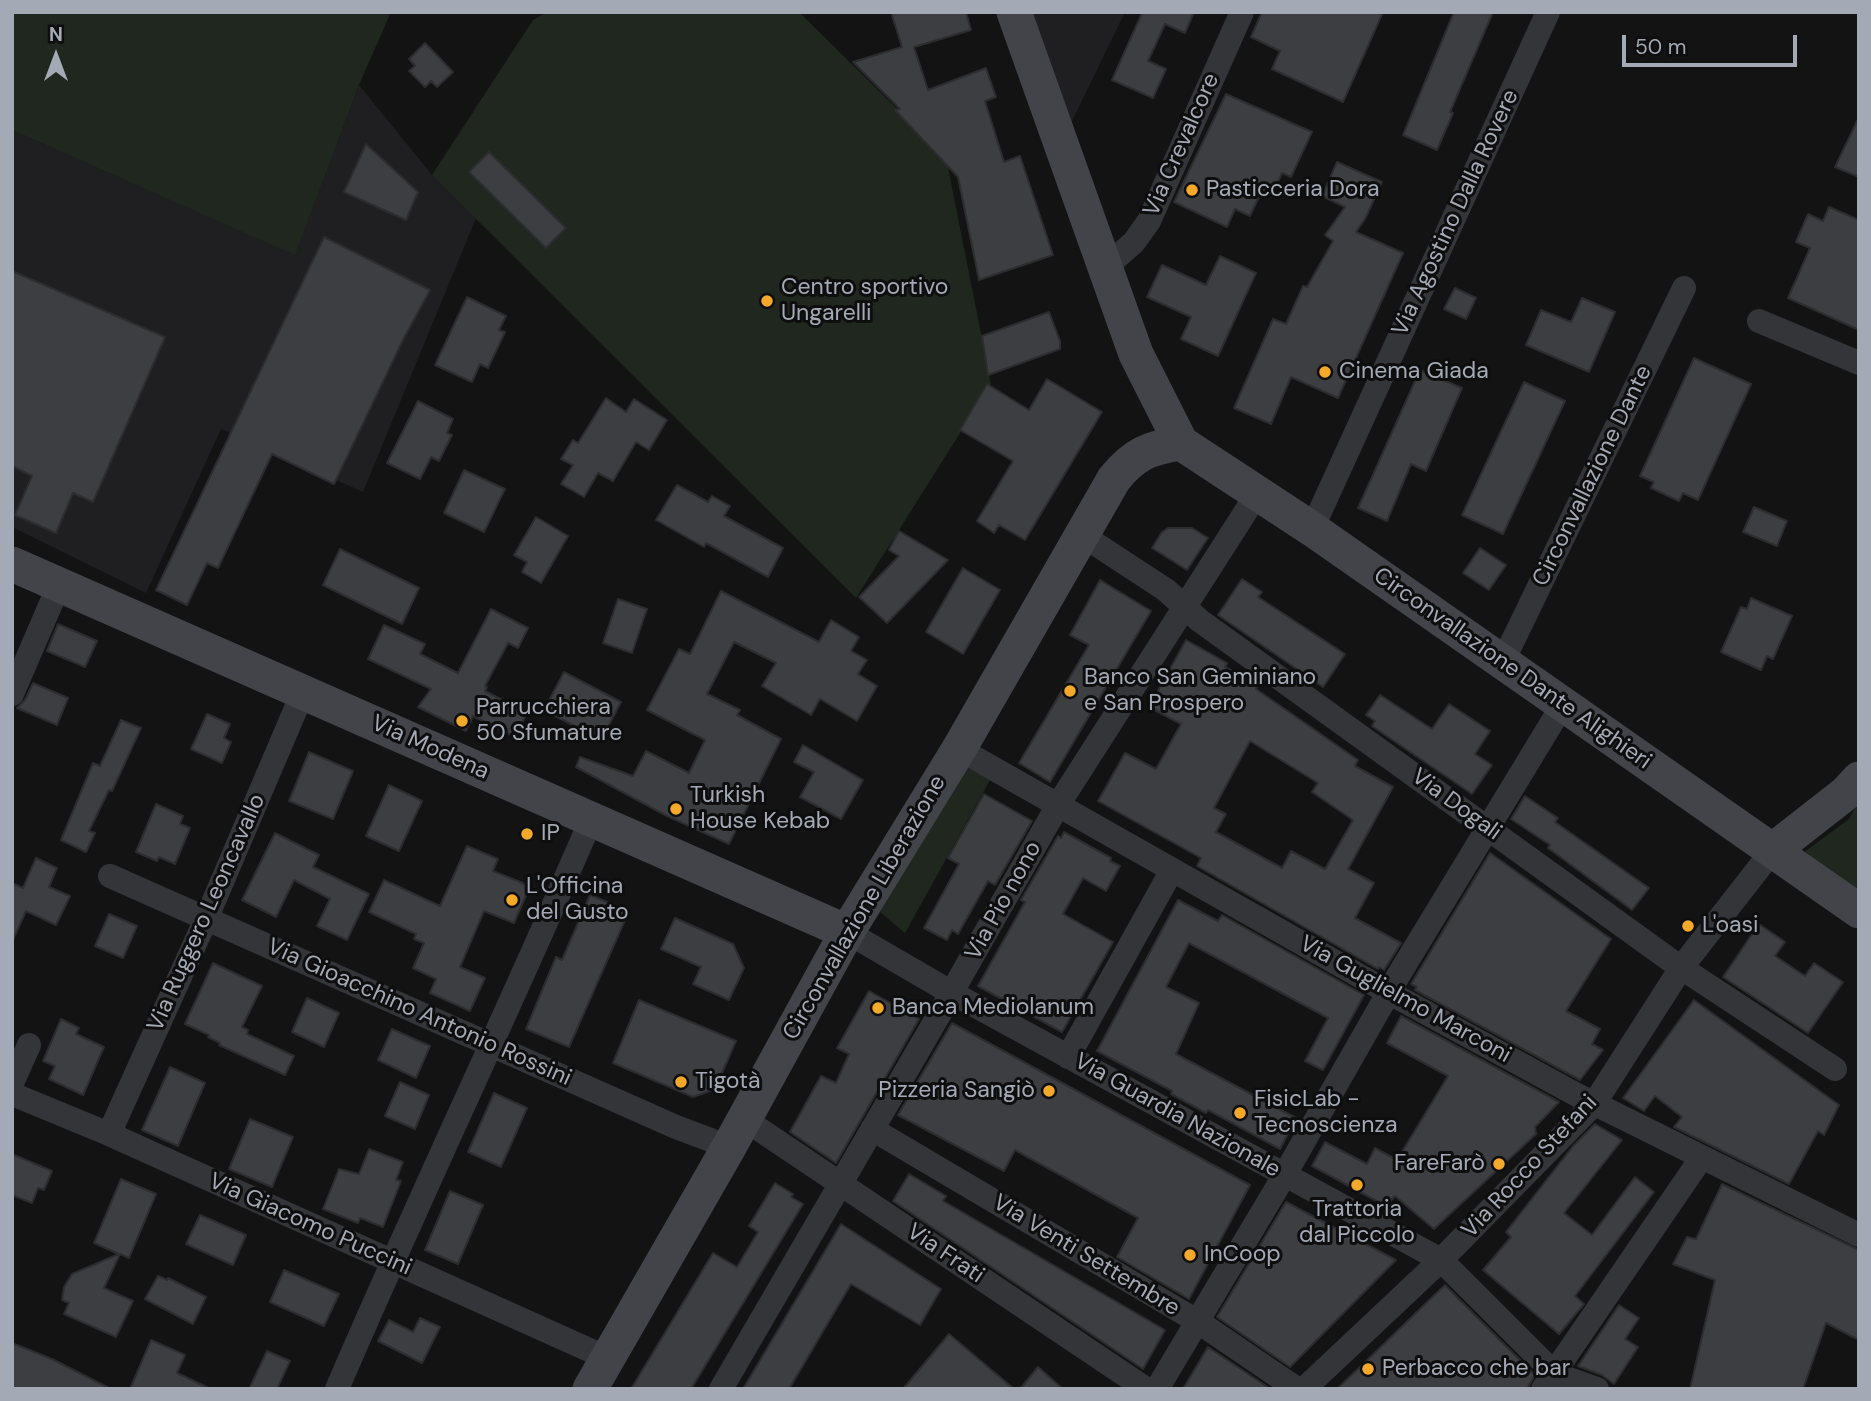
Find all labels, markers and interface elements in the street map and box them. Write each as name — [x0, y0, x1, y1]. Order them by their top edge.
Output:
north arrow — [21, 21, 91, 91]
scale bar — [1626, 21, 1801, 65]
text: N — [49, 22, 63, 47]
text: 50 m — [1635, 33, 1686, 61]
street label: Via Crevalcore — [1138, 69, 1226, 221]
street label: Via Agostino Dalla Rovere — [1387, 86, 1525, 340]
place label: Pasticceria Dora — [1206, 176, 1379, 204]
marker: Pasticceria Dora — [1184, 182, 1200, 198]
place label: Centro sportivo Ungarelli — [781, 274, 948, 328]
marker: Centro sportivo Ungarelli — [759, 293, 775, 309]
place label: Cinema Giada — [1339, 358, 1489, 386]
street label: Circonvallazione Dante — [1528, 361, 1658, 591]
marker: Cinema Giada — [1317, 364, 1333, 380]
street label: Circonvallazione Dante Alighieri — [1368, 562, 1656, 776]
place label: Banco San Geminiano e San Prospero — [1084, 664, 1316, 718]
marker: Banco San Geminiano e San Prospero — [1062, 683, 1078, 699]
place label: Parrucchiera 50 Sfumature — [476, 694, 622, 748]
street label: Via Modena — [367, 710, 493, 786]
marker: Parrucchiera 50 Sfumature — [454, 713, 470, 729]
street label: Via Dogali — [1406, 763, 1506, 847]
street label: Circonvallazione Liberazione — [778, 771, 952, 1045]
place label: Turkish House Kebab — [690, 782, 830, 836]
street label: Via Ruggero Leoncavallo — [142, 790, 272, 1036]
marker: Turkish House Kebab — [668, 801, 684, 817]
place label: IP — [541, 820, 560, 848]
marker: IP — [519, 826, 535, 842]
street label: Via Pio nono — [960, 837, 1048, 965]
place label: L'Officina del Gusto — [526, 873, 629, 927]
marker: L'Officina del Gusto — [504, 892, 520, 908]
place label: L'oasi — [1702, 912, 1759, 940]
marker: L'oasi — [1680, 918, 1696, 934]
street label: Via Guglielmo Marconi — [1294, 930, 1516, 1070]
street label: Via Gioacchino Antonio Rossini — [263, 933, 575, 1093]
place label: Banca Mediolanum — [892, 994, 1094, 1022]
marker: Banca Mediolanum — [870, 1000, 886, 1016]
street label: Via Guardia Nazionale — [1069, 1048, 1285, 1184]
place label: Tigotà — [695, 1068, 761, 1096]
marker: Tigotà — [673, 1074, 689, 1090]
place label: Pizzeria Sangiò — [878, 1077, 1035, 1105]
marker: Pizzeria Sangiò — [1041, 1083, 1057, 1099]
place label: FisicLab - Tecnoscienza — [1254, 1086, 1397, 1140]
street label: Via Rocco Stefani — [1457, 1090, 1603, 1244]
marker: FisicLab - Tecnoscienza — [1232, 1105, 1248, 1121]
place label: FareFarò — [1394, 1150, 1485, 1178]
marker: FareFarò — [1491, 1156, 1507, 1172]
street label: Via Giacomo Puccini — [204, 1168, 416, 1282]
marker: Trattoria dal Piccolo — [1349, 1177, 1365, 1193]
street label: Via Venti Settembre — [988, 1189, 1184, 1323]
place label: Trattoria dal Piccolo — [1299, 1196, 1415, 1250]
street label: Via Frati — [901, 1218, 989, 1290]
place label: InCoop — [1204, 1241, 1281, 1269]
marker: InCoop — [1182, 1247, 1198, 1263]
place label: Perbacco che bar — [1382, 1355, 1570, 1383]
marker: Perbacco che bar — [1360, 1361, 1376, 1377]

